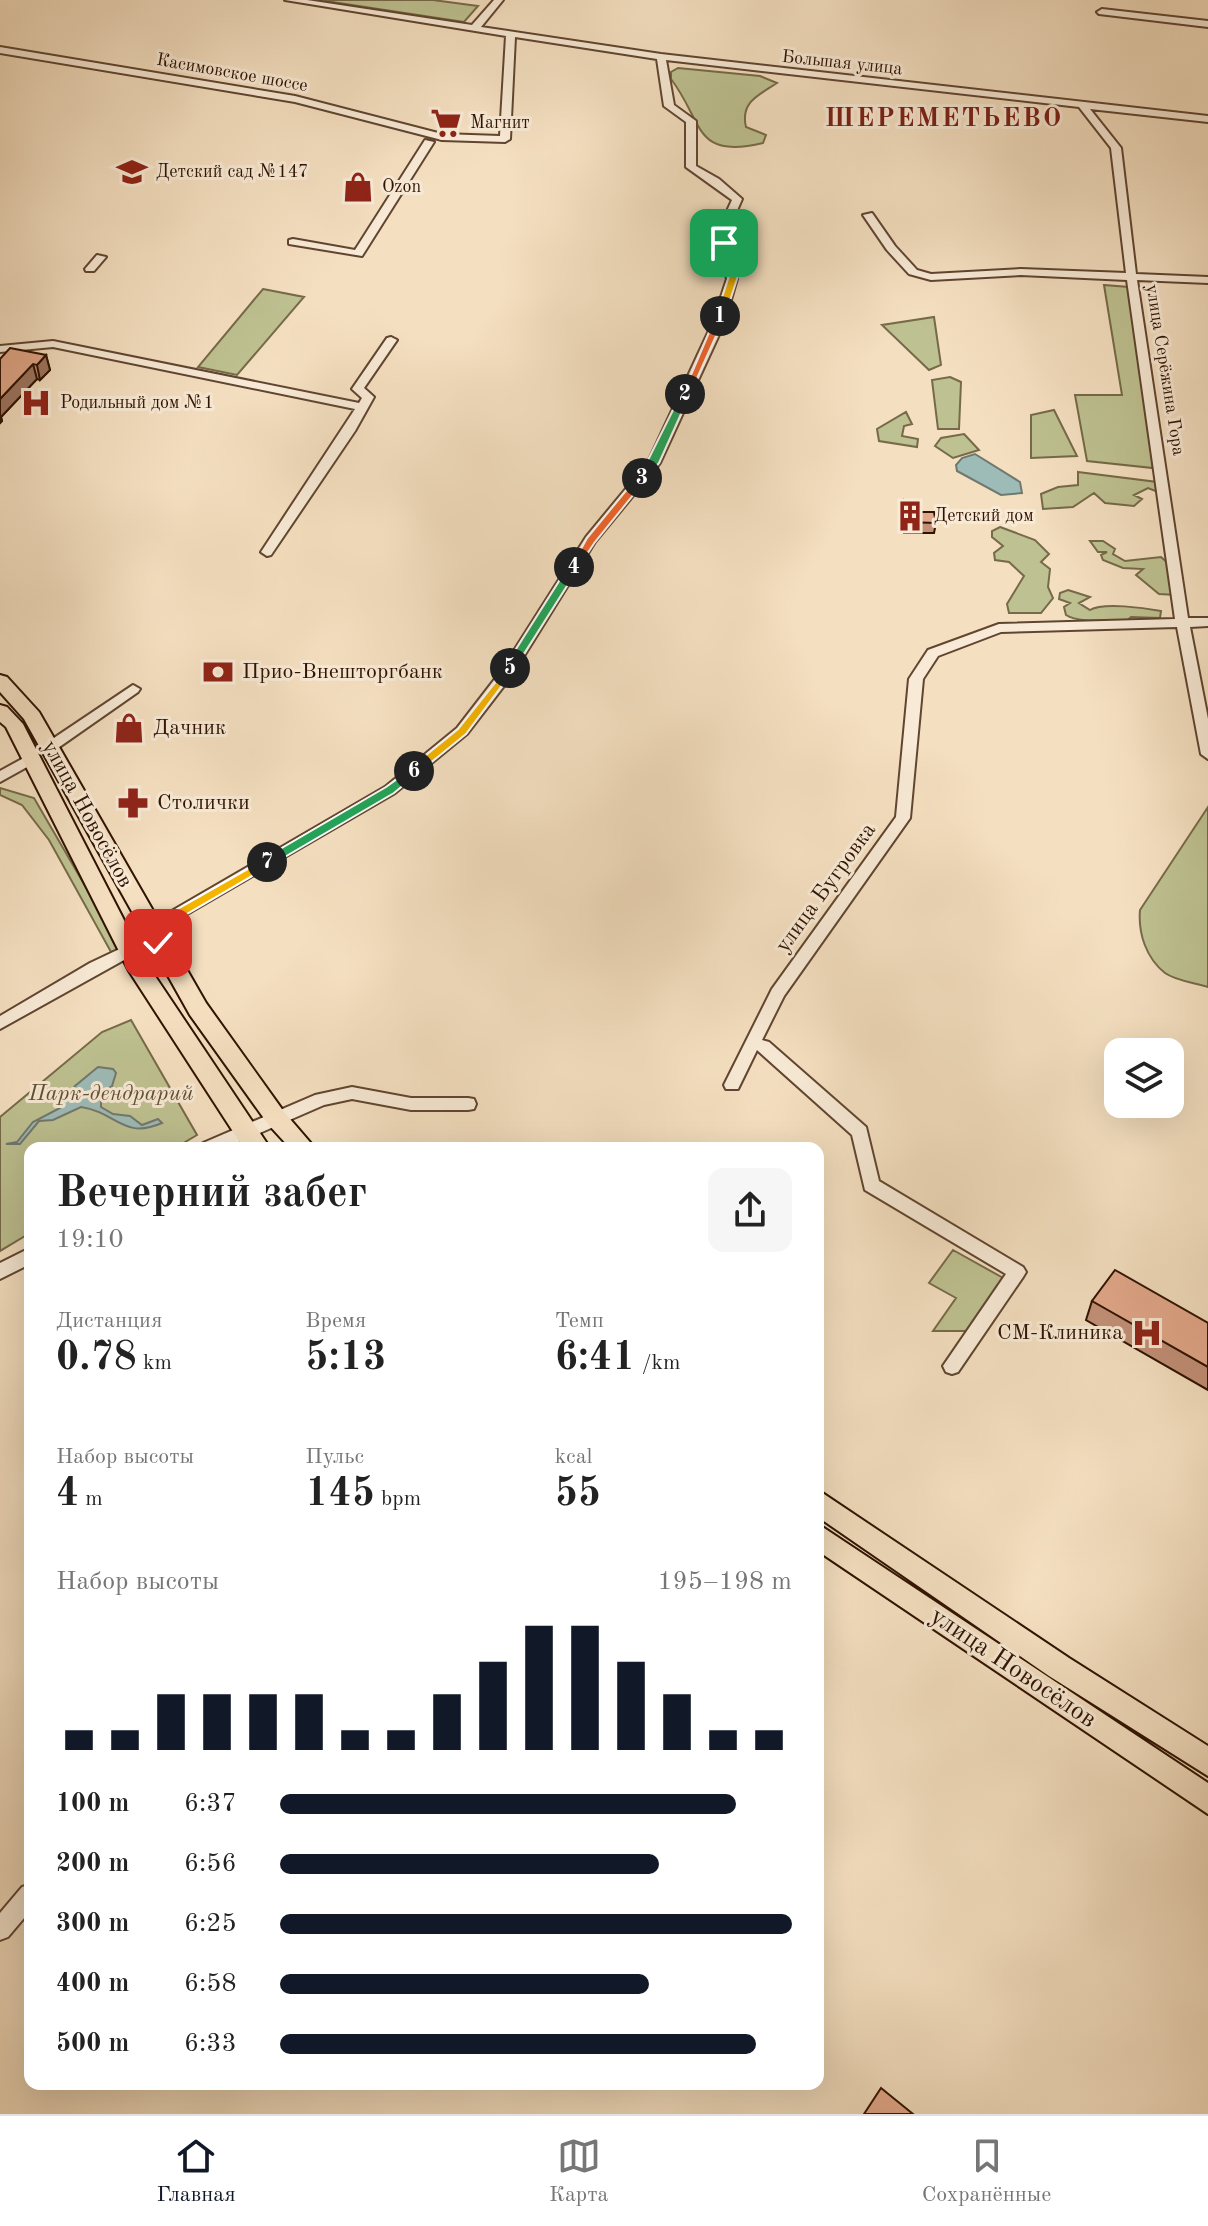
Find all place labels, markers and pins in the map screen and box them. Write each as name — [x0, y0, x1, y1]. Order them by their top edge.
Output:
supermarket icon: Магнит — [429, 106, 463, 140]
place label: Магнит — [470, 114, 530, 132]
school or university icon: Детский сад №147 — [115, 155, 149, 189]
place label: Детский сад №147 — [156, 163, 309, 181]
shop icon: Ozon — [341, 170, 375, 204]
place label: Ozon — [382, 178, 421, 196]
pin — [690, 209, 758, 277]
pin: 1 — [700, 296, 740, 336]
pin: 2 — [665, 374, 705, 414]
hospital icon: Родильный дом №1 — [19, 386, 53, 420]
place label: Родильный дом №1 — [60, 394, 214, 412]
pin: 3 — [622, 458, 662, 498]
building icon: Детский дом — [893, 499, 927, 533]
place label: Детский дом — [934, 507, 1034, 525]
pin: 4 — [554, 547, 594, 587]
pin: 5 — [490, 648, 530, 688]
bank icon: Прио-Внешторгбанк — [201, 655, 235, 689]
place label: Прио-Внешторгбанк — [242, 661, 443, 683]
shop icon: Дачник — [112, 711, 146, 745]
place label: Дачник — [153, 717, 226, 739]
pin: 6 — [394, 751, 434, 791]
pharmacy icon: Столички — [116, 786, 150, 820]
place label: Столички — [157, 792, 250, 814]
pin: 7 — [247, 842, 287, 882]
pin — [124, 909, 192, 977]
hospital icon: СМ-Клиника — [1130, 1316, 1164, 1350]
place label: СМ-Клиника — [997, 1322, 1123, 1344]

